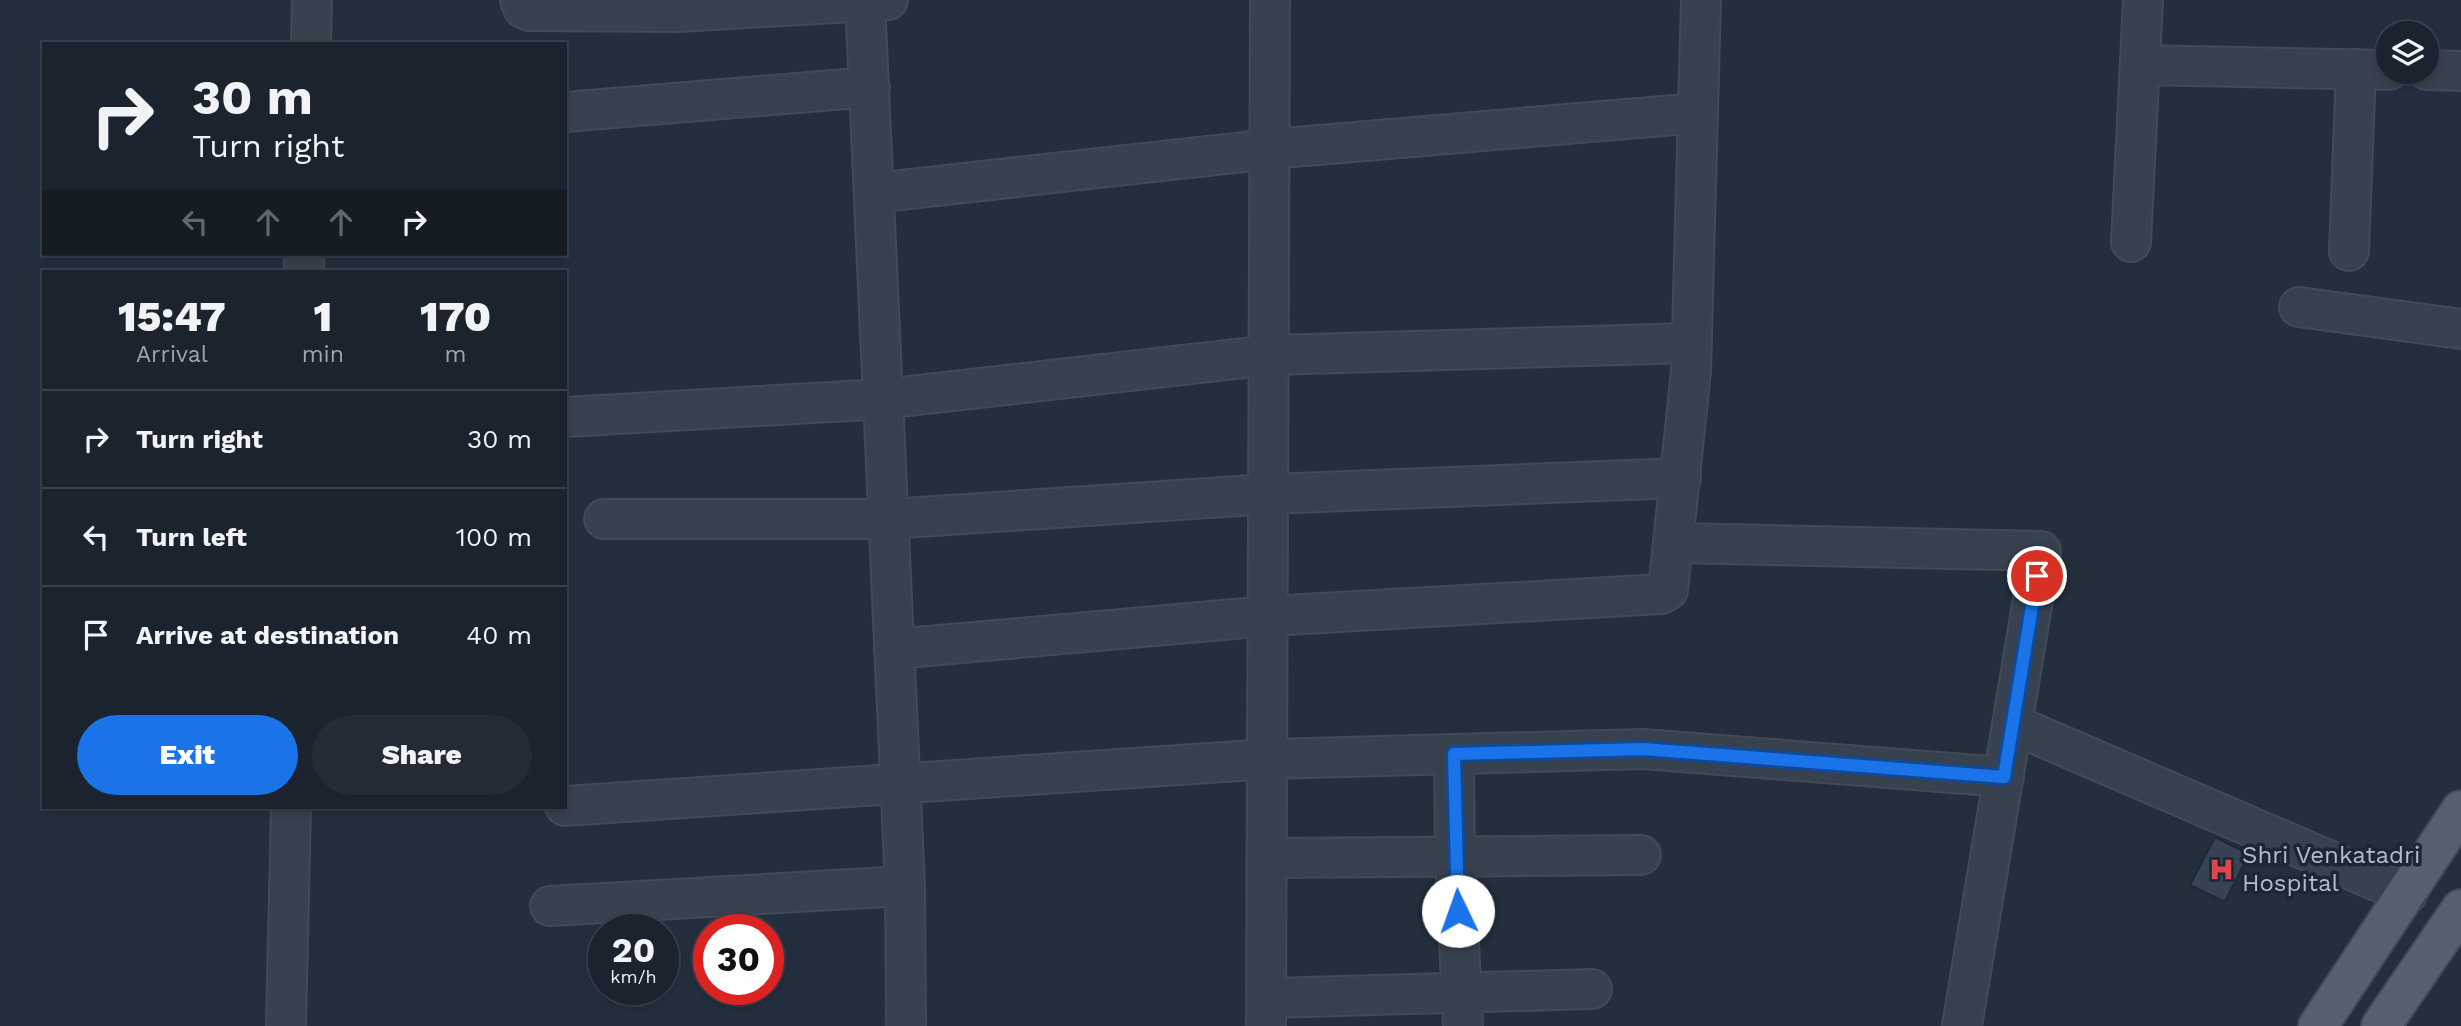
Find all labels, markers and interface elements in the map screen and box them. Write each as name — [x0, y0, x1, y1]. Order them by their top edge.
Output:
map controls — [2376, 21, 2439, 84]
button: layers — [2376, 21, 2439, 84]
text: 30 m — [192, 68, 313, 126]
icon: right — [77, 70, 168, 161]
text: Turn right — [192, 127, 344, 165]
icon: left — [176, 203, 214, 241]
icon: ahead — [249, 203, 287, 241]
icon: ahead — [322, 203, 360, 241]
icon: right — [395, 203, 433, 241]
text: 15:47 — [118, 292, 226, 341]
text: 1 — [313, 292, 332, 341]
text: 170 — [420, 292, 491, 341]
text: Arrival — [136, 341, 208, 368]
text: min — [302, 341, 344, 368]
text: m — [444, 341, 466, 368]
icon: right — [77, 420, 115, 458]
text: Turn right — [136, 424, 263, 454]
text: 30 m — [467, 424, 532, 454]
icon: left — [77, 518, 115, 556]
text: Turn left — [136, 522, 247, 552]
text: 100 m — [456, 522, 532, 552]
pin — [2007, 546, 2067, 606]
icon: arrive — [2018, 557, 2056, 595]
icon: arrive — [77, 616, 115, 654]
text: Arrive at destination — [136, 620, 399, 650]
text: 40 m — [466, 620, 532, 650]
button: Exit — [77, 715, 298, 795]
button: Share — [312, 715, 532, 795]
place label: Shri Venkatadri Hospital — [2242, 841, 2420, 897]
hospital icon: Shri Venkatadri Hospital — [2208, 855, 2236, 883]
position arrow — [1421, 874, 1495, 948]
speed limit sign: 30 — [693, 914, 784, 1005]
text: 20 — [612, 929, 655, 971]
text: km/h — [610, 966, 657, 987]

